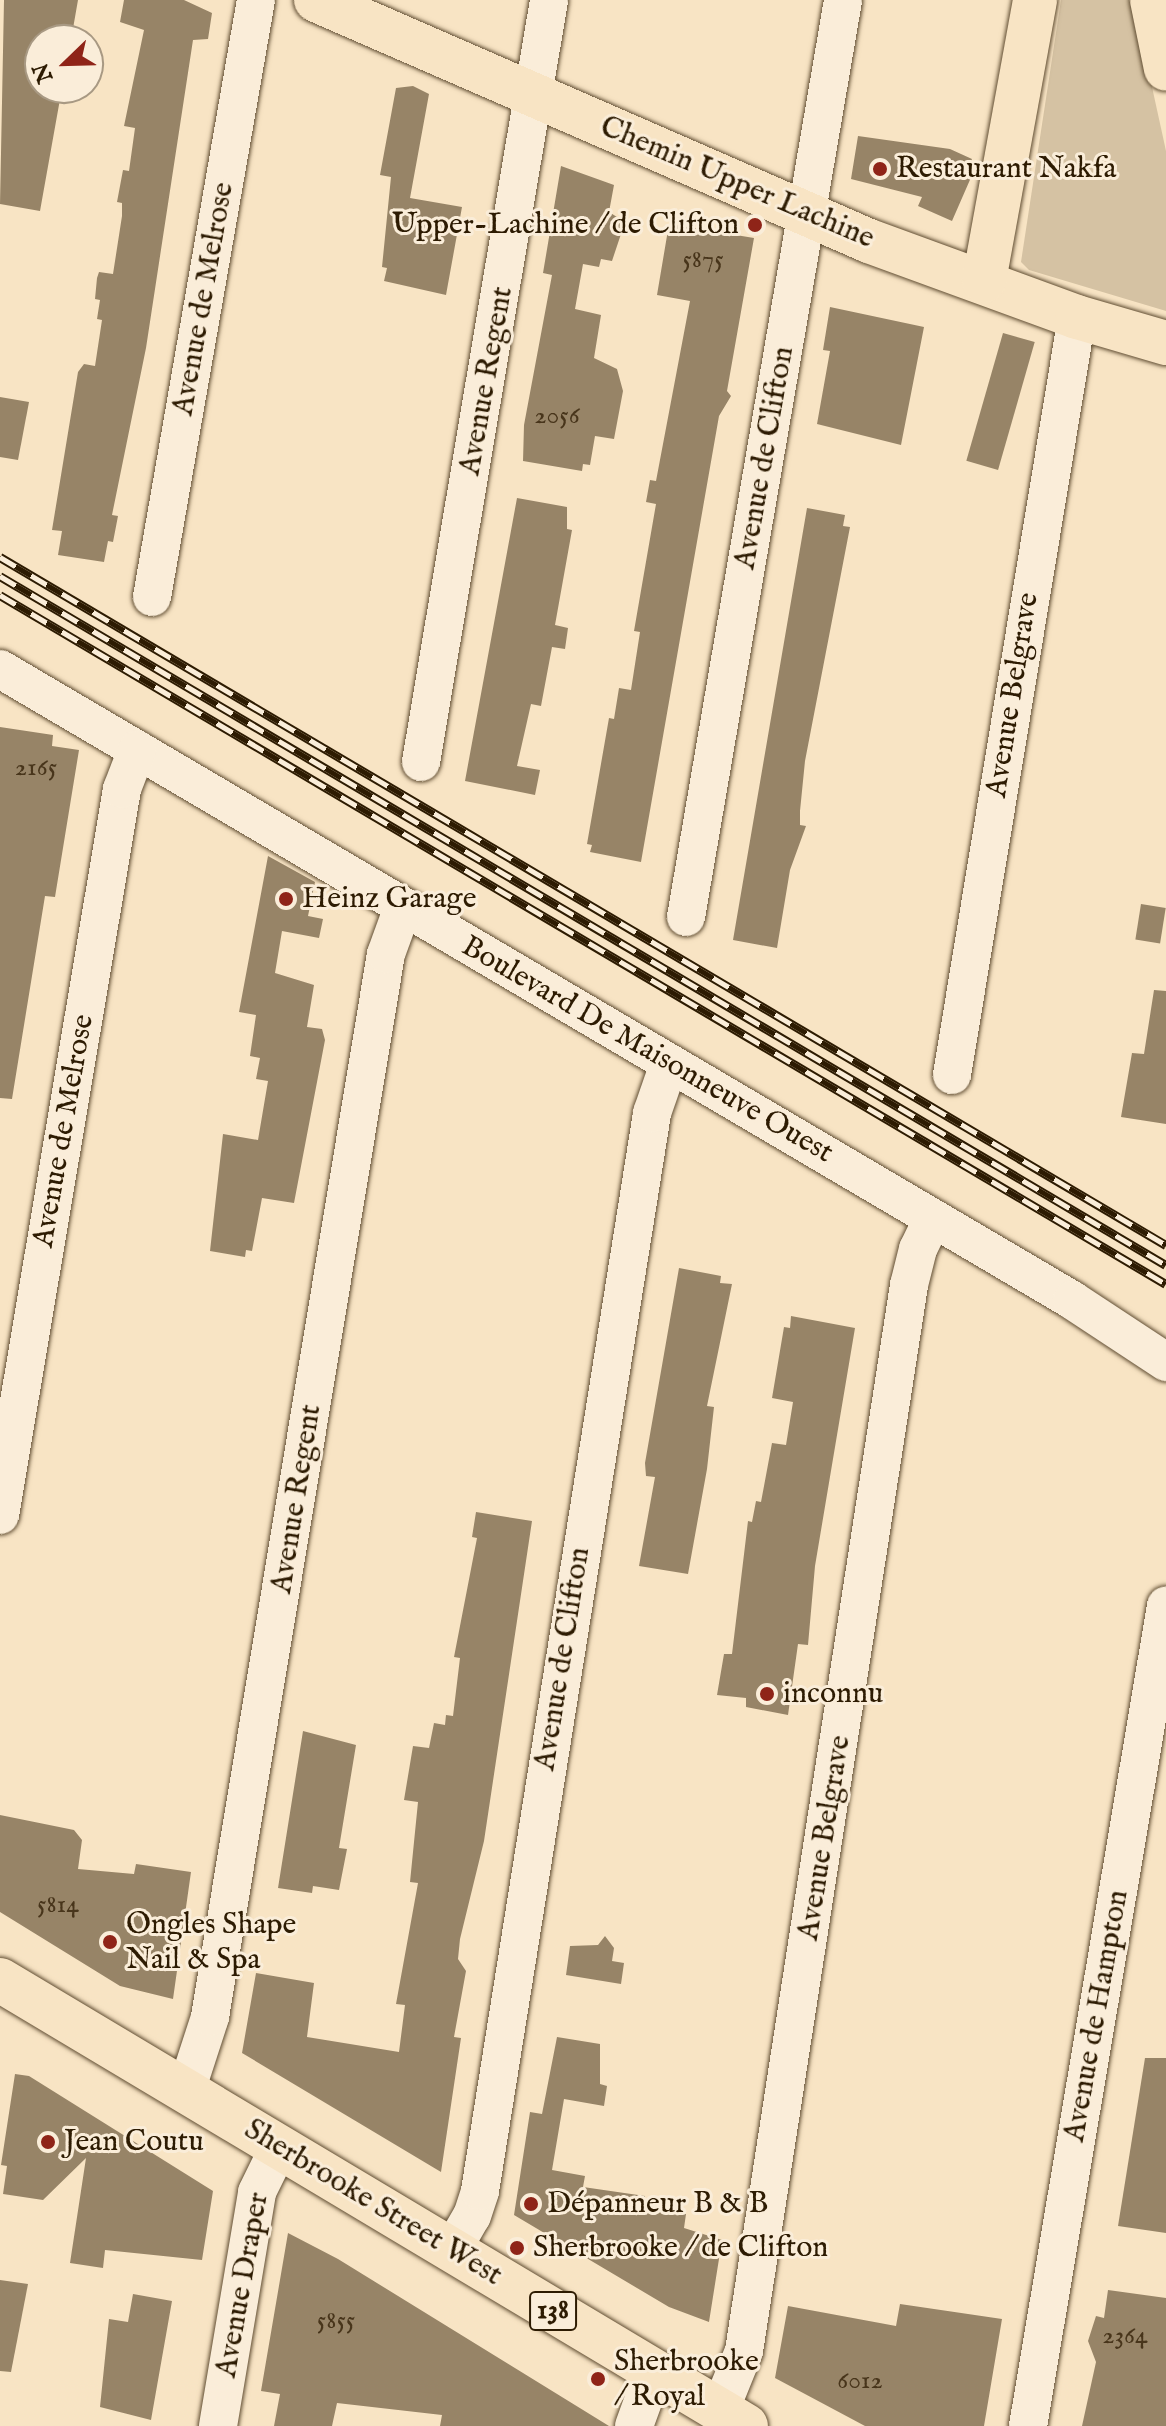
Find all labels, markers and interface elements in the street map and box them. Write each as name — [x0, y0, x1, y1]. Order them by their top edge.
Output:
north arrow — [24, 24, 104, 104]
text: N — [27, 58, 60, 87]
street label: Chemin Upper Lachine — [595, 109, 879, 257]
place label: Restaurant Nakfa — [896, 151, 1117, 187]
marker: Restaurant Nakfa — [871, 160, 889, 178]
street label: Avenue de Melrose — [166, 180, 242, 418]
place label: Upper-Lachine / de Clifton — [392, 207, 739, 243]
marker: Upper-Lachine / de Clifton — [746, 216, 764, 234]
house number: 5875 — [682, 244, 724, 276]
street label: Avenue Regent — [453, 284, 521, 478]
street label: Avenue de Clifton — [728, 344, 802, 572]
house number: 2056 — [534, 400, 580, 432]
street label: Avenue Belgrave — [979, 590, 1047, 800]
house number: 2165 — [15, 752, 57, 784]
place label: Heinz Garage — [302, 881, 476, 917]
marker: Heinz Garage — [277, 890, 295, 908]
street label: Boulevard De Maisonneuve Ouest — [455, 929, 839, 1171]
street label: Avenue de Melrose — [26, 1012, 102, 1250]
street label: Avenue Regent — [264, 1402, 330, 1596]
street label: Avenue de Clifton — [528, 1545, 598, 1773]
place label: inconnu — [783, 1676, 883, 1712]
marker: inconnu — [758, 1685, 776, 1703]
street label: Avenue Belgrave — [791, 1733, 859, 1943]
street label: Avenue de Hampton — [1057, 1887, 1137, 2145]
house number: 5814 — [37, 1889, 79, 1921]
place label: Ongles Shape Nail & Spa — [126, 1907, 296, 1978]
marker: Ongles Shape Nail & Spa — [101, 1933, 119, 1951]
street label: Sherbrooke Street West — [238, 2112, 508, 2294]
place label: Jean Coutu — [64, 2124, 204, 2160]
marker: Jean Coutu — [39, 2133, 57, 2151]
place label: Dépanneur B & B — [547, 2186, 768, 2222]
street label: Avenue Draper — [209, 2190, 277, 2380]
marker: Dépanneur B & B — [522, 2195, 540, 2213]
place label: Sherbrooke / de Clifton — [533, 2230, 828, 2266]
marker: Sherbrooke / de Clifton — [508, 2239, 526, 2257]
road number: 138 — [529, 2287, 577, 2335]
house number: 5855 — [317, 2305, 355, 2337]
house number: 2364 — [1102, 2320, 1148, 2352]
place label: Sherbrooke / Royal — [614, 2344, 759, 2414]
house number: 6012 — [837, 2365, 883, 2397]
marker: Sherbrooke / Royal — [589, 2370, 607, 2388]

